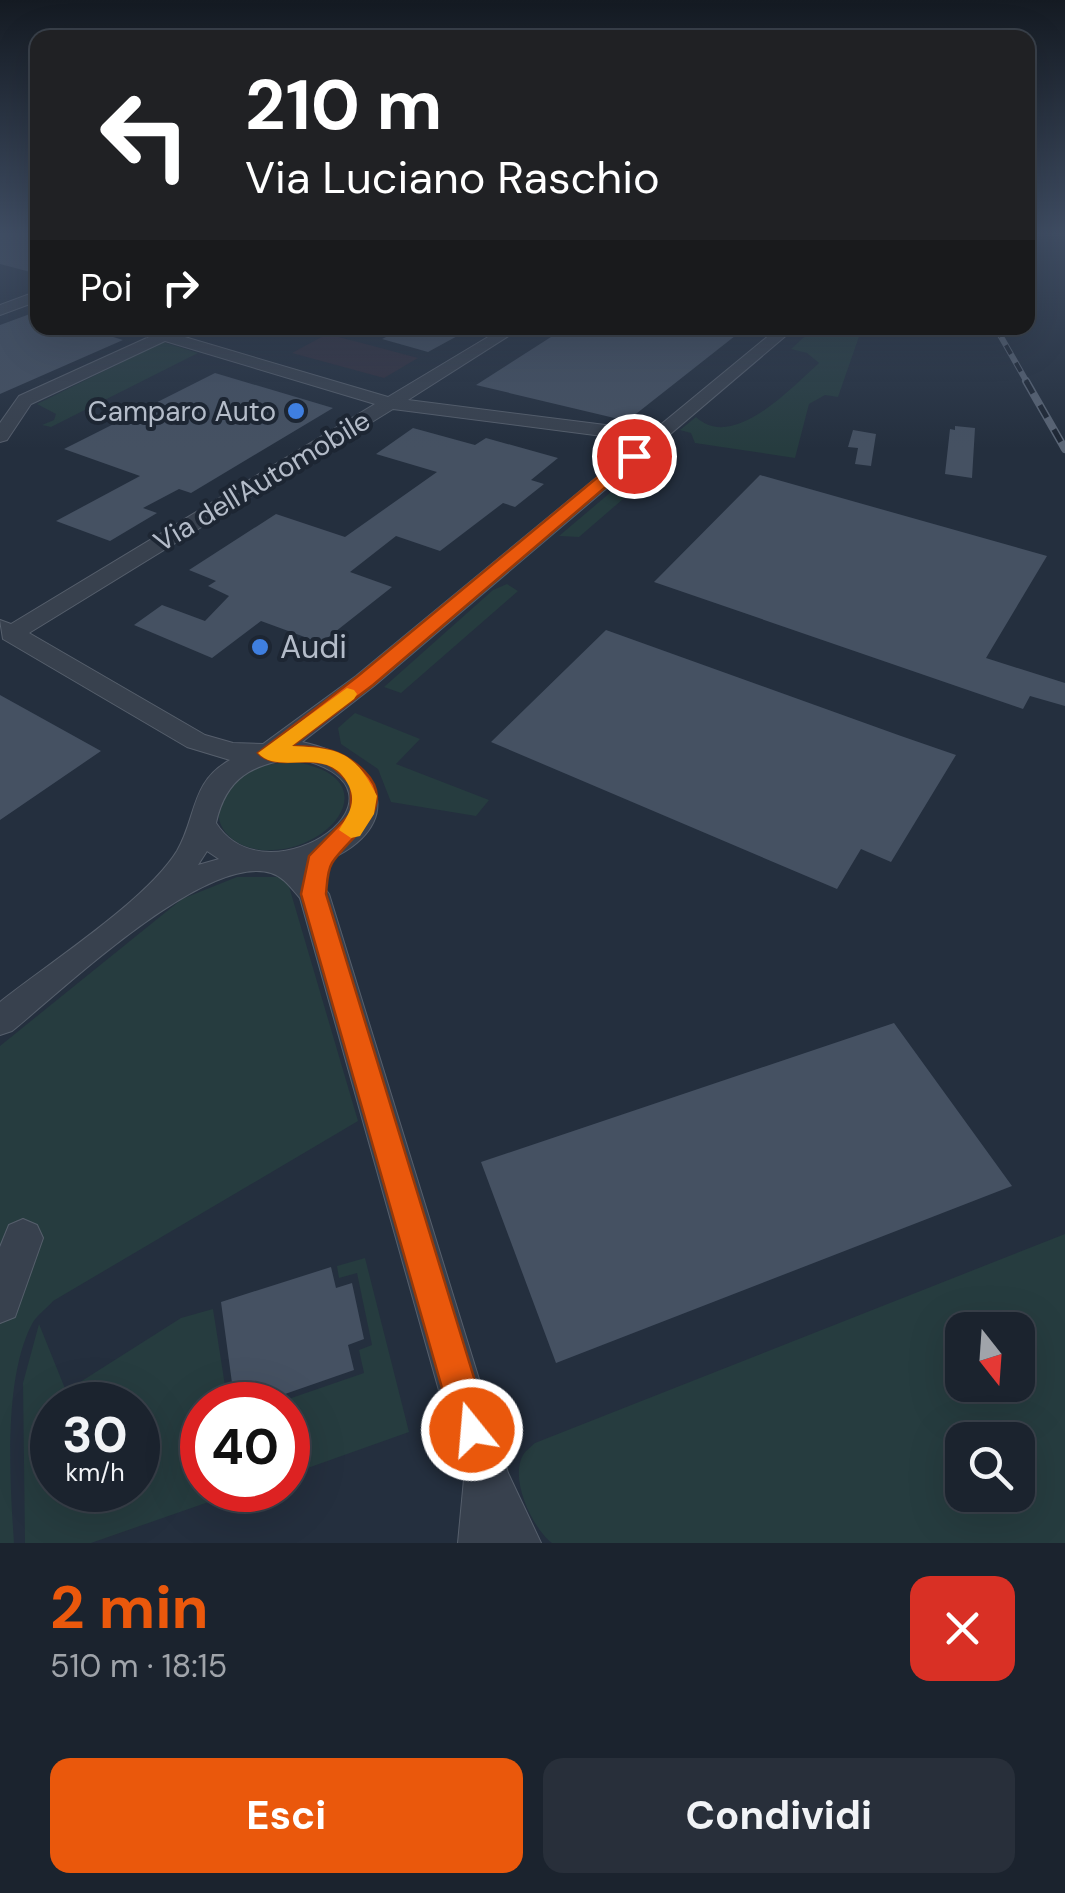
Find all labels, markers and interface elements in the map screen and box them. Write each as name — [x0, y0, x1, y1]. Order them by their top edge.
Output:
text: 210 m — [245, 60, 442, 151]
icon: left — [80, 70, 210, 200]
text: Via Luciano Raschio — [245, 148, 660, 207]
icon: right — [153, 260, 208, 315]
text: Poi — [80, 263, 133, 313]
place label: Camparo Auto — [88, 393, 276, 430]
marker: Camparo Auto — [285, 400, 307, 422]
street label: Via dell'Automobile — [147, 402, 377, 560]
pin — [592, 414, 677, 499]
icon: arrive — [607, 429, 662, 484]
place label: Audi — [280, 626, 347, 668]
marker: Audi — [249, 636, 271, 658]
north arrow — [945, 1312, 1035, 1402]
map controls — [945, 1312, 1035, 1512]
position arrow — [420, 1378, 524, 1482]
speed limit sign: 40 — [180, 1382, 310, 1512]
text: 30 — [62, 1402, 128, 1468]
button: search — [945, 1422, 1035, 1512]
text: km/h — [65, 1456, 125, 1489]
text: 2 min — [50, 1568, 209, 1647]
button: close — [910, 1576, 1015, 1681]
text: 510 m · 18:15 — [50, 1645, 227, 1687]
button: Esci — [50, 1758, 523, 1873]
button: Condividi — [543, 1758, 1015, 1873]

